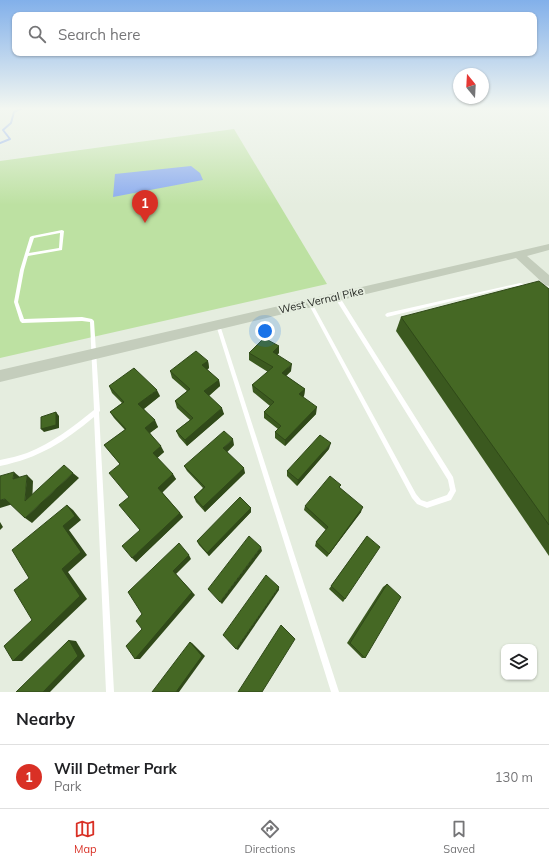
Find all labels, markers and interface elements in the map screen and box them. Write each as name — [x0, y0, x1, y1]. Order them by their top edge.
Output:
search box — [12, 12, 537, 56]
icon: search — [26, 23, 48, 45]
text: Search here — [58, 25, 140, 44]
north arrow — [453, 68, 489, 104]
pin: 1 — [132, 190, 158, 223]
street label: West Vernal Pike — [277, 283, 365, 317]
your location — [255, 321, 275, 341]
map controls — [501, 644, 537, 680]
button: layers — [501, 644, 537, 680]
text: Nearby — [16, 708, 75, 729]
text: Will Detmer Park — [54, 759, 177, 778]
text: 1 — [25, 769, 33, 785]
text: 130 m — [495, 769, 533, 785]
text: Park — [54, 778, 81, 794]
tab: Map — [74, 818, 97, 856]
tab: Directions — [245, 818, 295, 856]
tab: Saved — [443, 818, 475, 856]

